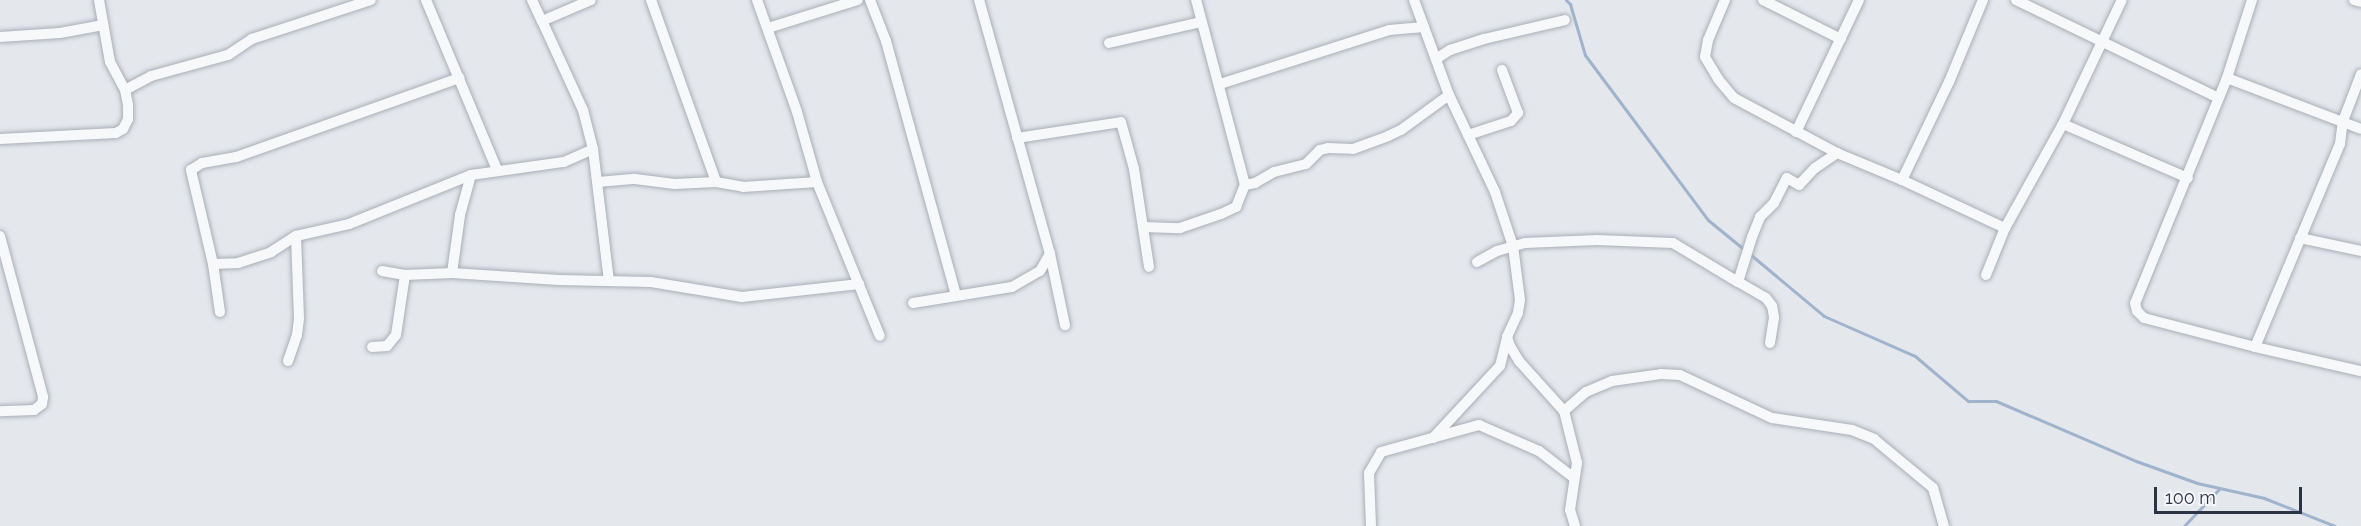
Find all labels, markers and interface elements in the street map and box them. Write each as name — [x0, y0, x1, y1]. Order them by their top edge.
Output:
scale bar — [2157, 475, 2306, 513]
text: 100 m — [2165, 487, 2216, 508]

